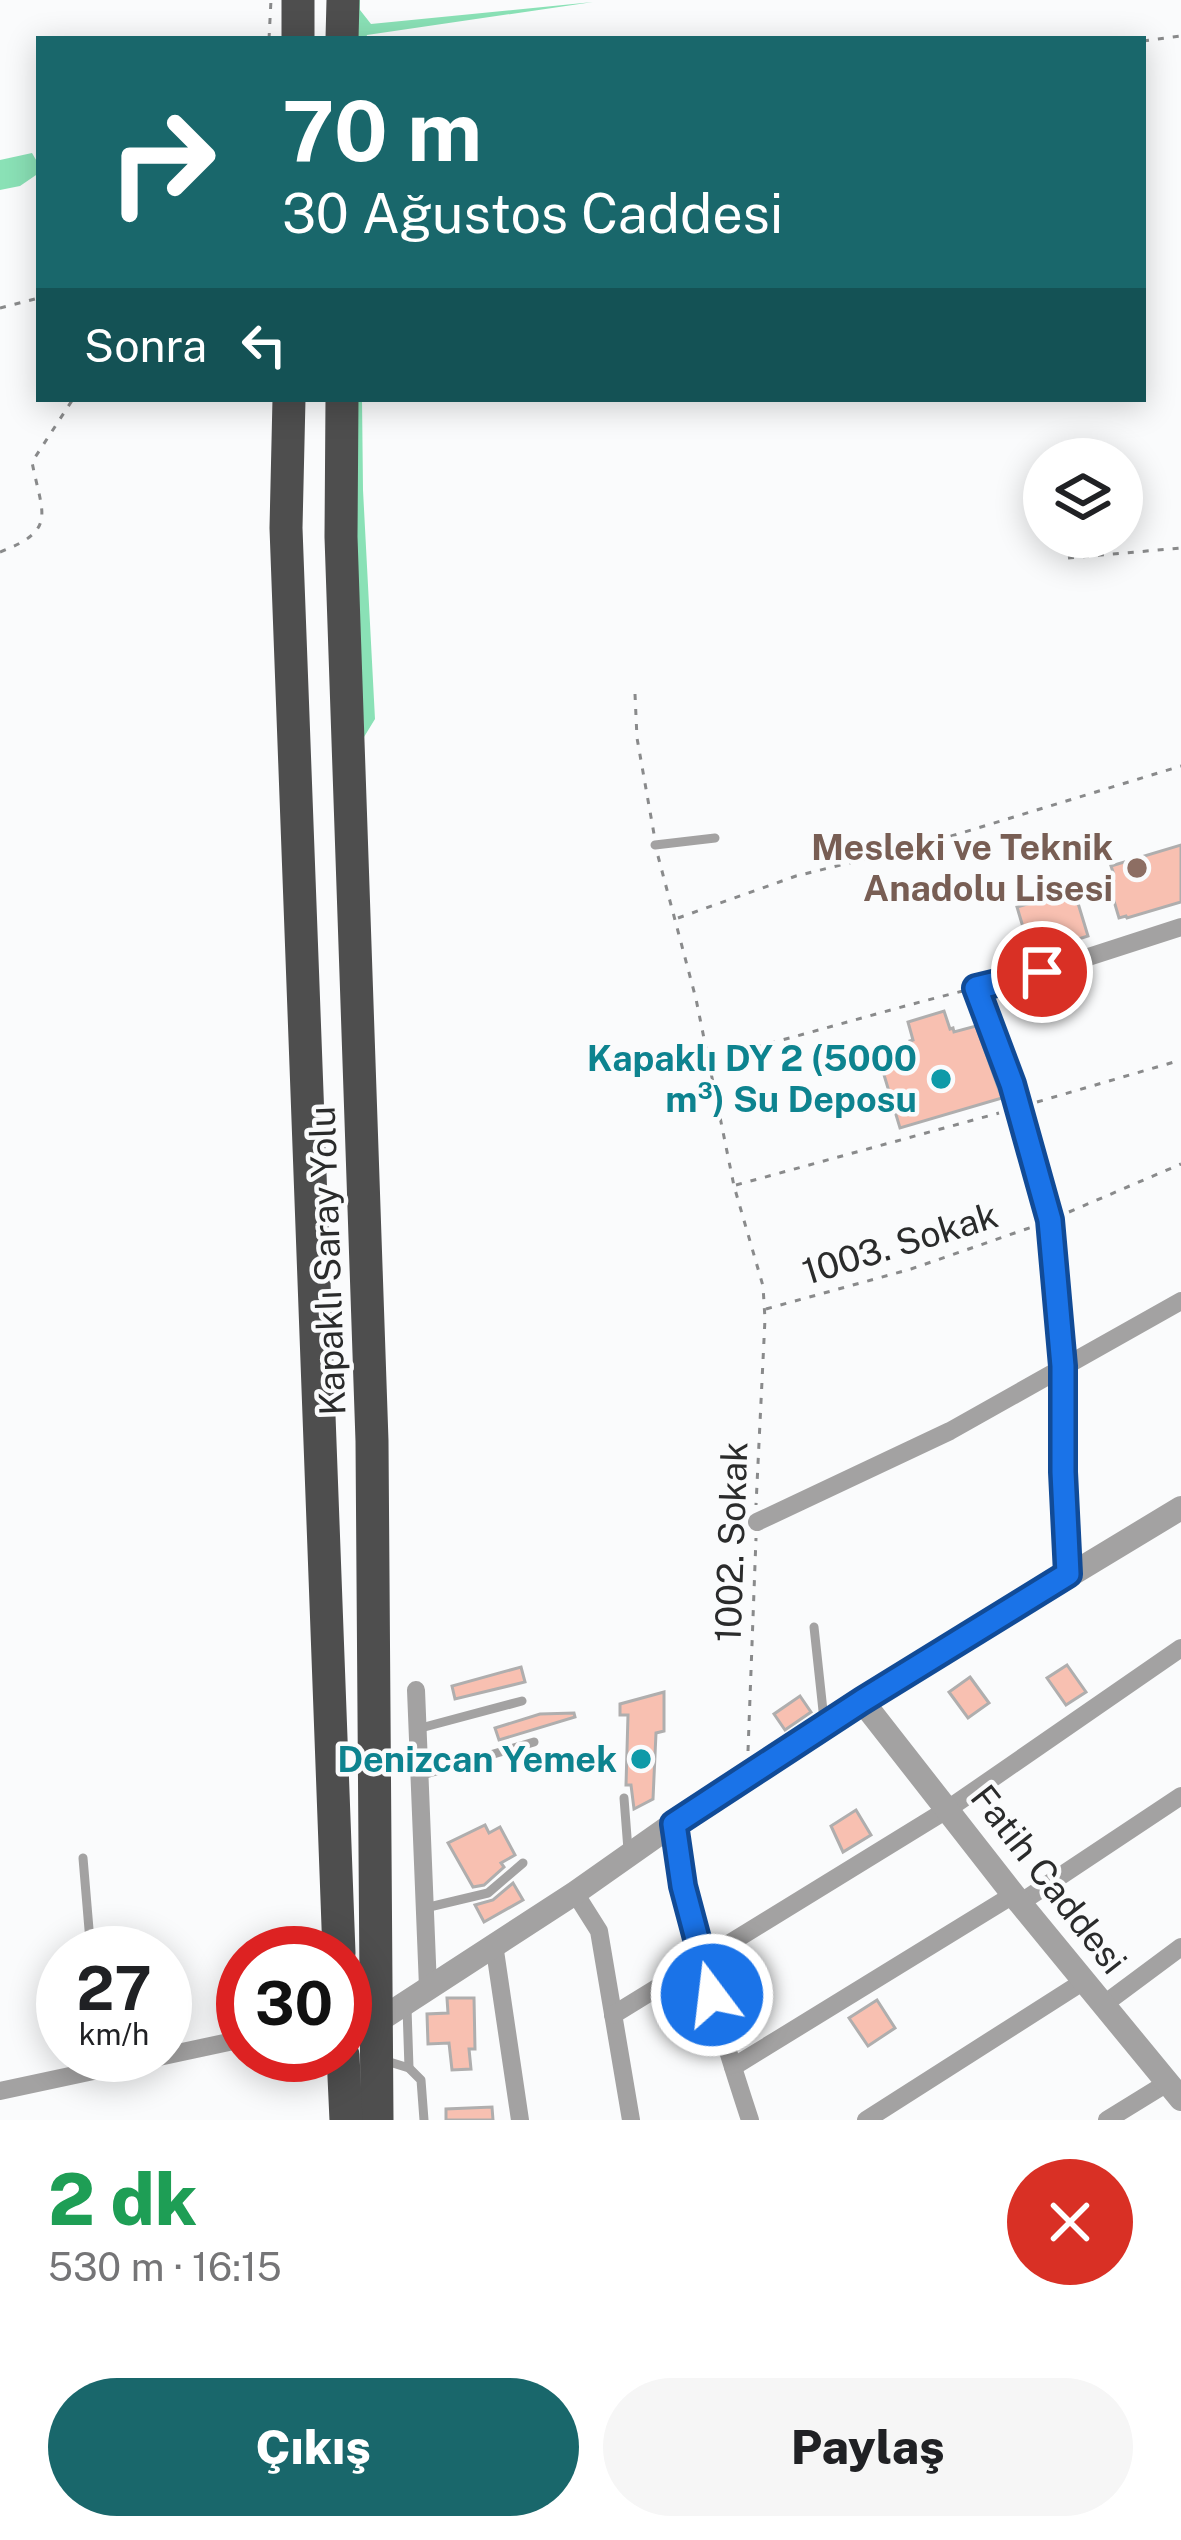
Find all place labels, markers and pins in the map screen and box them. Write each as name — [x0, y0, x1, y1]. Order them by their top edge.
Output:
place label: Mesleki ve Teknik Anadolu Lisesi — [811, 826, 1113, 909]
marker: Mesleki ve Teknik Anadolu Lisesi — [1124, 855, 1150, 881]
pin — [991, 921, 1093, 1023]
place label: Kapaklı DY 2 (5000 m³) Su Deposu — [587, 1037, 917, 1120]
marker: Kapaklı DY 2 (5000 m³) Su Deposu — [928, 1066, 954, 1092]
place label: Denizcan Yemek — [337, 1738, 617, 1780]
marker: Denizcan Yemek — [628, 1746, 654, 1772]

